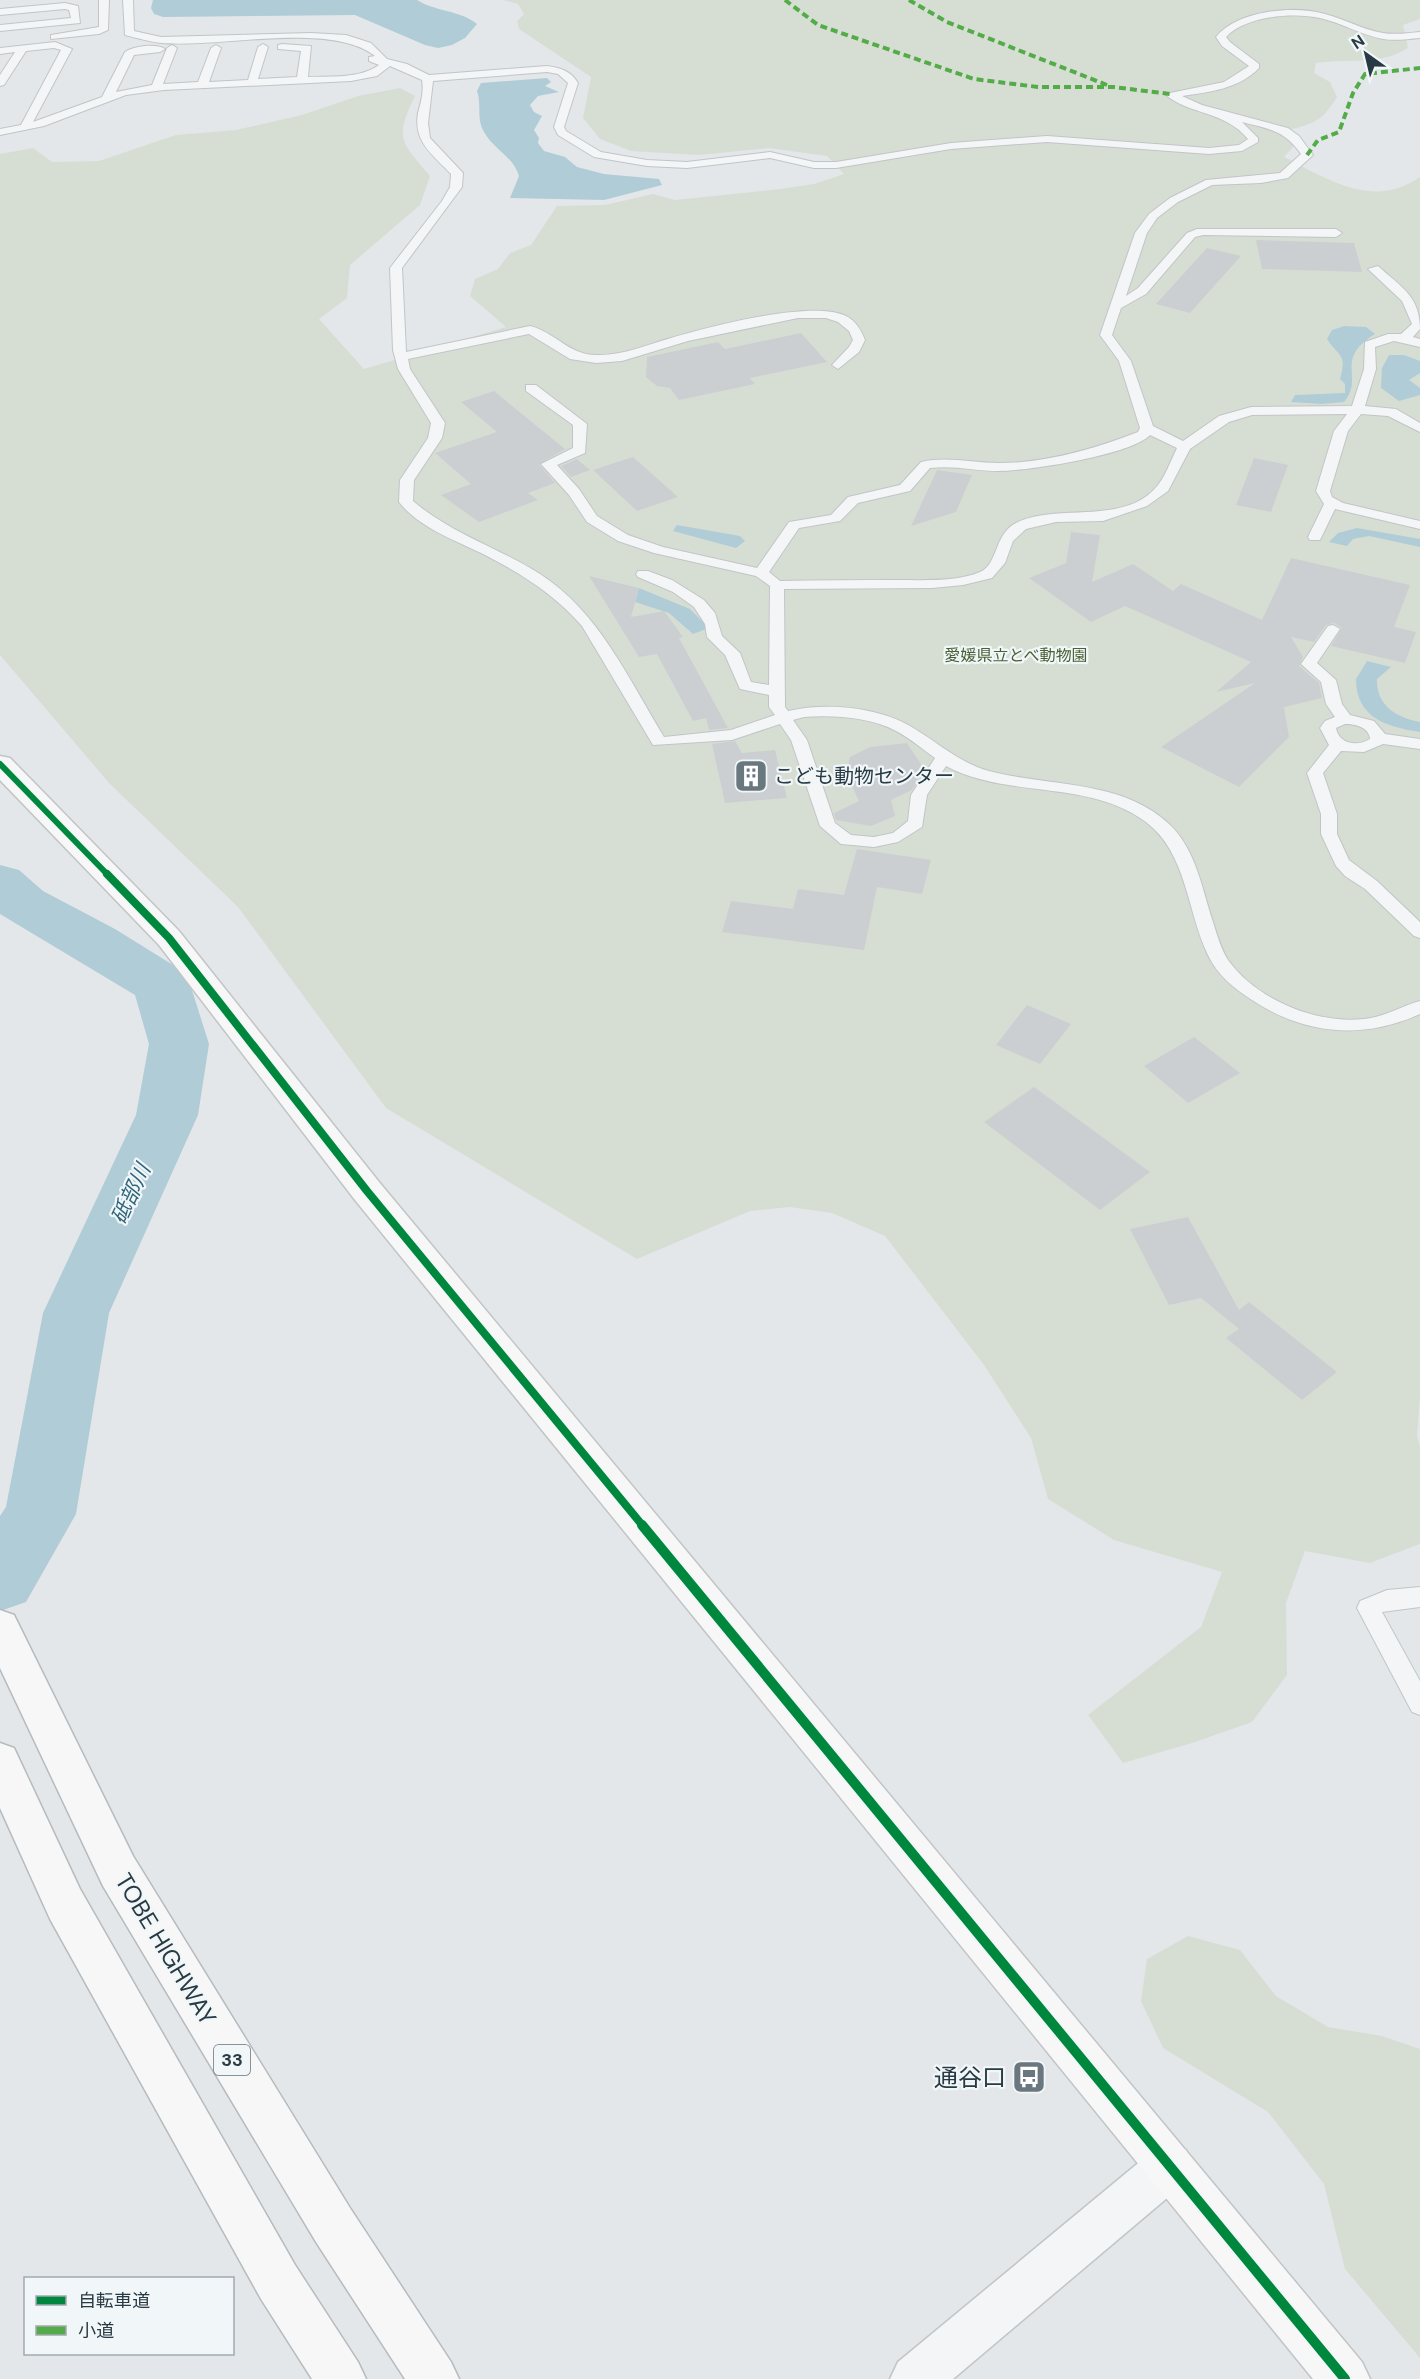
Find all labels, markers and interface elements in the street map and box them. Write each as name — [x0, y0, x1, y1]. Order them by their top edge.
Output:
north arrow — [1336, 24, 1396, 84]
text: N — [1347, 30, 1369, 54]
park label: 愛媛県立とべ動物園 — [944, 645, 1088, 666]
building icon: こども動物センター — [733, 758, 769, 794]
place label: こども動物センター — [774, 763, 954, 789]
water label: 砥部川 — [105, 1158, 158, 1228]
street label: TOBE HIGHWAY — [108, 1867, 224, 2031]
road number: 33 — [214, 2045, 250, 2075]
bus stop icon: 通谷口 — [1011, 2059, 1047, 2095]
place label: 通谷口 — [934, 2062, 1006, 2093]
legend — [24, 2277, 234, 2355]
text: 自転車道 — [78, 2289, 150, 2313]
text: 小道 — [78, 2319, 114, 2343]

